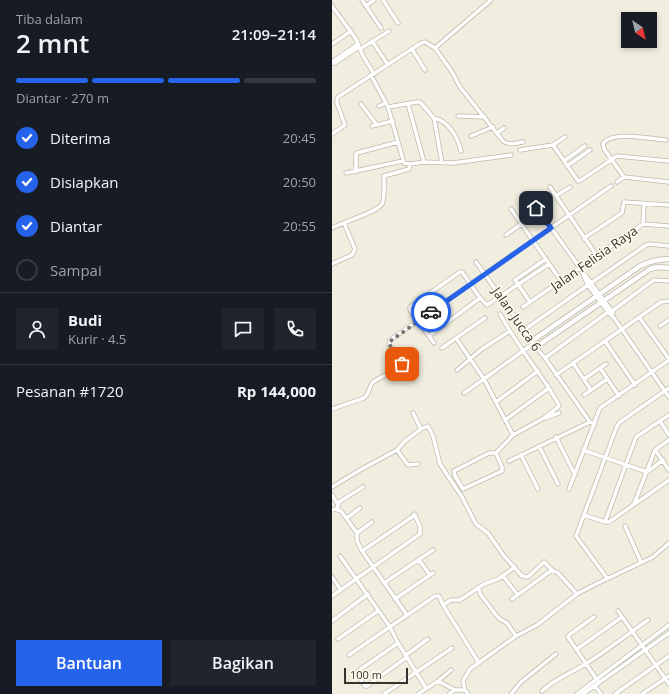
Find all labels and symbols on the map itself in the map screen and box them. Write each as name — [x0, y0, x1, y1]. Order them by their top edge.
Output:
north arrow — [621, 12, 657, 48]
pin — [519, 191, 553, 225]
street label: Jalan Felisia Raya — [545, 221, 641, 296]
street label: Jalan Jucca 6 — [487, 282, 546, 355]
courier — [411, 292, 451, 332]
pin — [385, 347, 419, 381]
scale bar — [344, 666, 408, 685]

